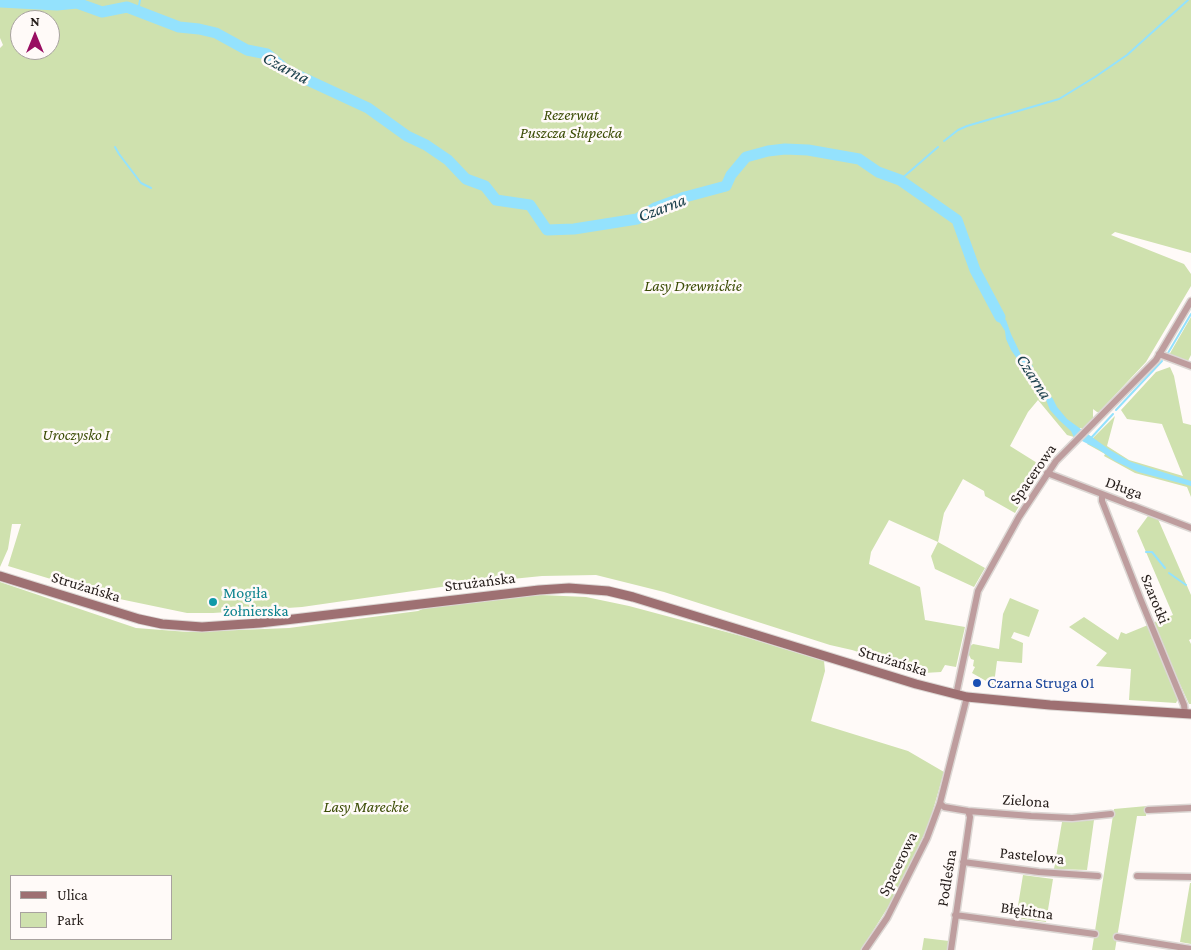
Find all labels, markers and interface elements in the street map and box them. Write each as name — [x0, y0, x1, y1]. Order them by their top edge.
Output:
north arrow — [10, 10, 60, 60]
text: N — [30, 13, 40, 29]
water label: Czarna — [259, 47, 313, 89]
park label: Rezerwat Puszcza Słupecka — [520, 105, 622, 143]
water label: Czarna — [635, 189, 689, 227]
park label: Lasy Drewnickie — [644, 276, 742, 296]
water label: Czarna — [1011, 350, 1057, 404]
park label: Uroczysko I — [42, 425, 110, 445]
street label: Spacerowa — [1005, 440, 1061, 508]
street label: Długa — [1103, 472, 1145, 504]
street label: Strużańska — [49, 567, 123, 607]
street label: Strużańska — [444, 568, 516, 596]
street label: Szarotki — [1136, 571, 1174, 627]
place label: Mogiła żołnierska — [223, 583, 289, 621]
marker: Mogiła żołnierska — [207, 596, 219, 608]
street label: Strużańska — [856, 641, 930, 681]
place label: Czarna Struga 01 — [987, 673, 1095, 693]
marker: Czarna Struga 01 — [971, 677, 983, 689]
street label: Zielona — [1002, 790, 1050, 812]
park label: Lasy Mareckie — [323, 797, 409, 817]
street label: Spacerowa — [874, 829, 922, 899]
street label: Pastelowa — [999, 843, 1065, 869]
street label: Podleśna — [933, 848, 961, 908]
legend — [10, 875, 172, 940]
text: Ulica — [57, 887, 88, 903]
street label: Błękitna — [999, 898, 1055, 924]
text: Park — [57, 912, 84, 928]

